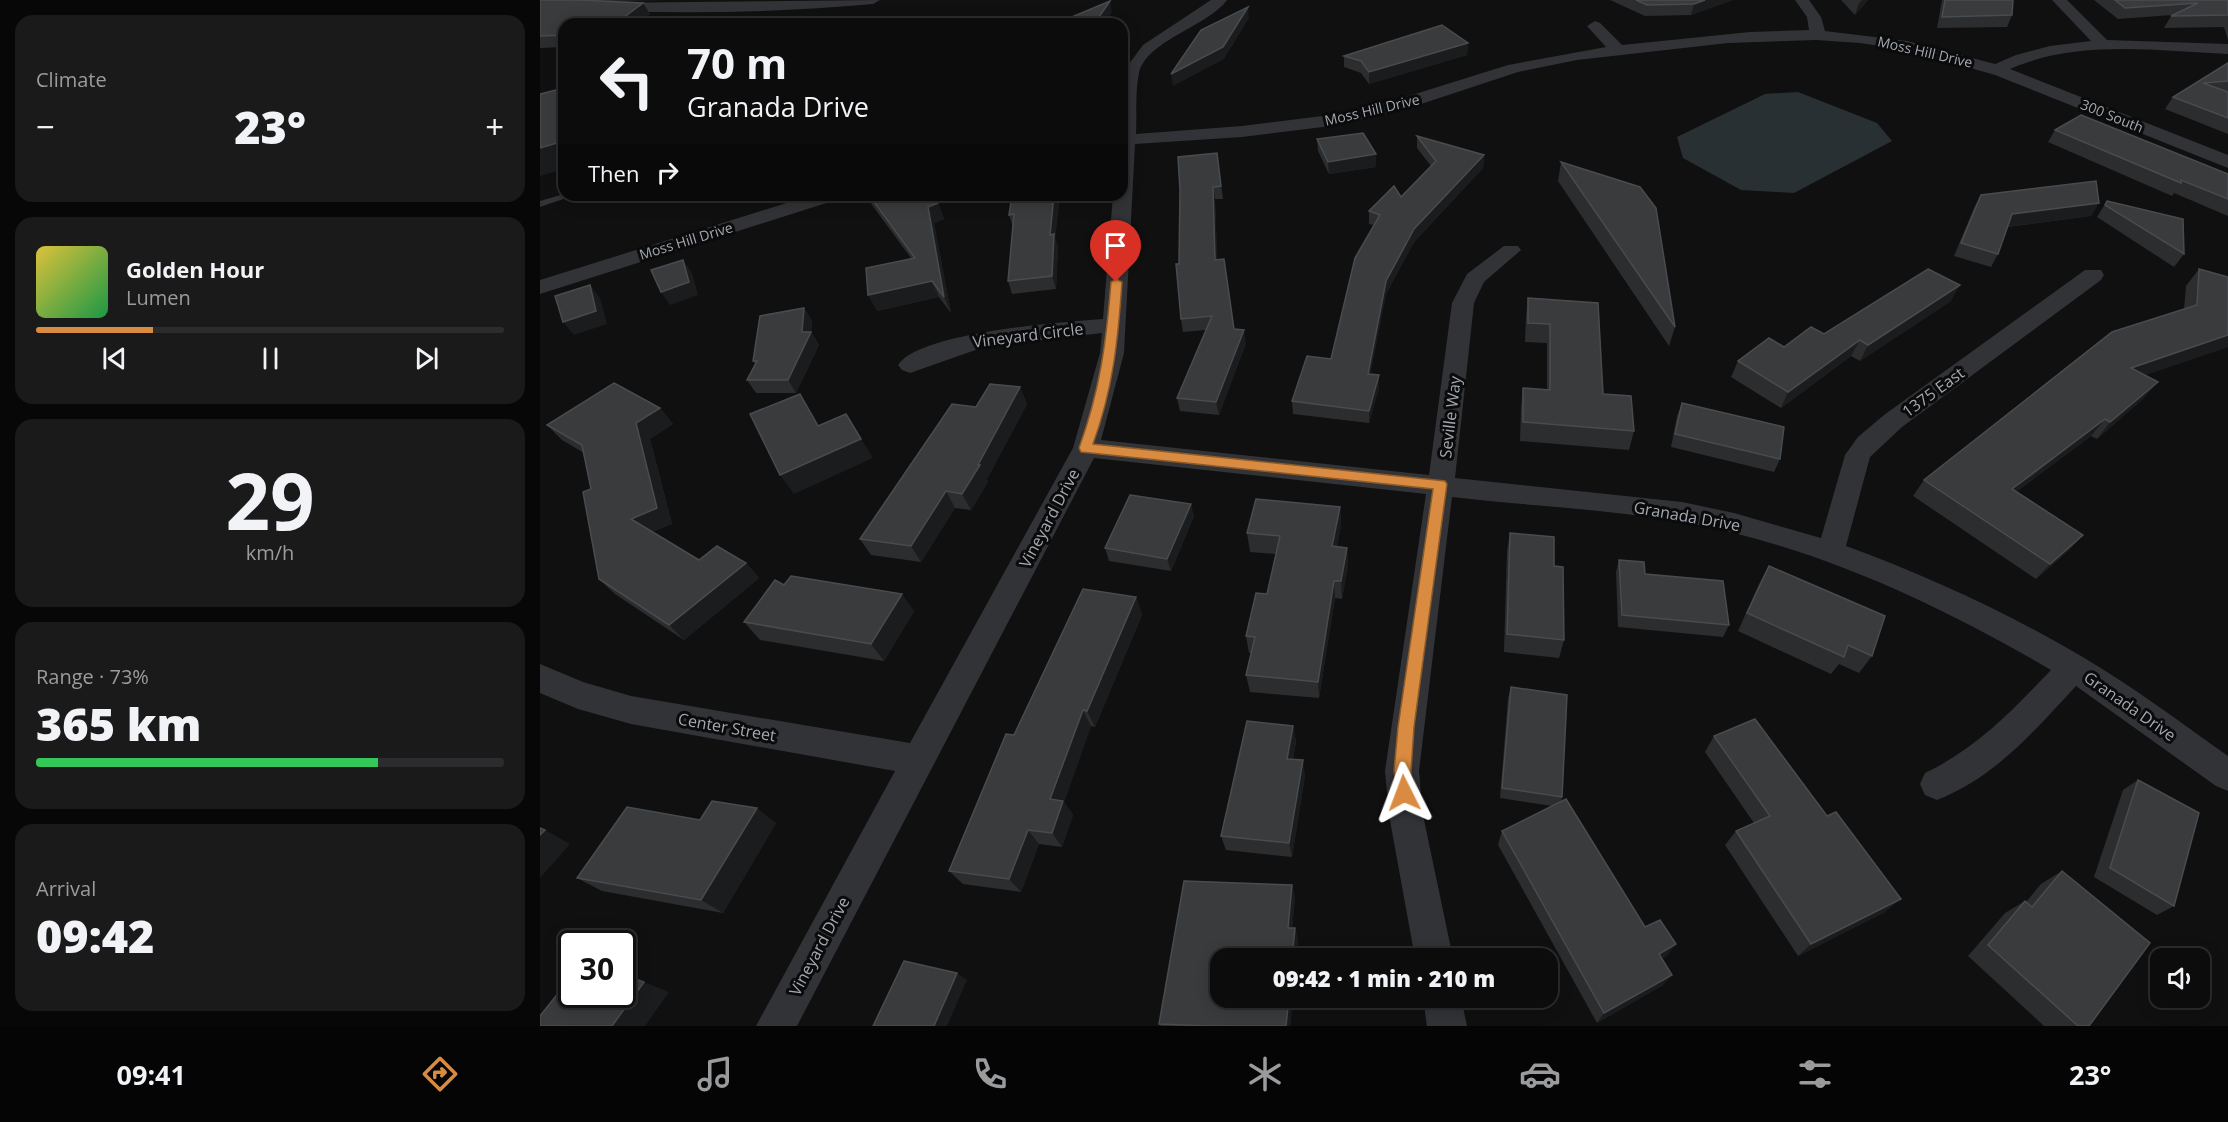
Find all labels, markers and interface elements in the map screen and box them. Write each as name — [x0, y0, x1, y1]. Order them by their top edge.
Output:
street label: Moss Hill Drive — [1876, 31, 1975, 72]
text: 70 m — [687, 34, 787, 91]
icon: left — [588, 42, 666, 120]
text: Climate — [36, 66, 107, 93]
text: Granada Drive — [687, 88, 869, 125]
street label: Moss Hill Drive — [1323, 89, 1421, 130]
street label: 300 South — [2078, 94, 2146, 137]
text: 23° — [234, 96, 306, 157]
text: − — [36, 104, 55, 149]
text: + — [485, 104, 504, 149]
icon: right — [651, 156, 684, 189]
text: Then — [588, 158, 639, 188]
street label: Moss Hill Drive — [637, 217, 735, 264]
pin — [1090, 220, 1141, 282]
icon: arrive — [1099, 229, 1132, 262]
text: Golden Hour — [126, 254, 264, 284]
text: Lumen — [126, 284, 191, 311]
street label: Vineyard Circle — [972, 317, 1084, 353]
icon: previous — [98, 342, 131, 375]
icon: pause — [254, 342, 287, 375]
icon: next — [410, 342, 443, 375]
street label: 1375 East — [1897, 362, 1969, 422]
street label: Seville Way — [1434, 374, 1466, 459]
text: 29 — [225, 447, 315, 553]
street label: Vineyard Drive — [1014, 465, 1084, 571]
street label: Granada Drive — [1632, 496, 1742, 536]
text: km/h — [246, 539, 294, 566]
text: Range · 73% — [36, 663, 149, 690]
street label: Granada Drive — [2080, 666, 2180, 746]
text: 365 km — [36, 693, 201, 754]
street label: Center Street — [676, 708, 778, 746]
position arrow — [1372, 761, 1436, 825]
text: Arrival — [36, 875, 96, 902]
street label: Vineyard Drive — [784, 893, 854, 999]
text: 09:42 — [36, 905, 154, 966]
speed limit sign: 30 — [558, 930, 636, 1008]
map controls — [2150, 948, 2210, 1008]
button: sound — [2150, 948, 2210, 1008]
text: 09:42 · 1 min · 210 m — [1273, 963, 1495, 993]
icon: directions — [419, 1053, 461, 1095]
icon: music — [694, 1053, 736, 1095]
icon: phone — [969, 1053, 1011, 1095]
icon: climate — [1244, 1053, 1286, 1095]
icon: car — [1519, 1053, 1561, 1095]
icon: filters — [1794, 1053, 1836, 1095]
text: 09:41 — [117, 1056, 186, 1093]
text: 23° — [2069, 1056, 2111, 1093]

